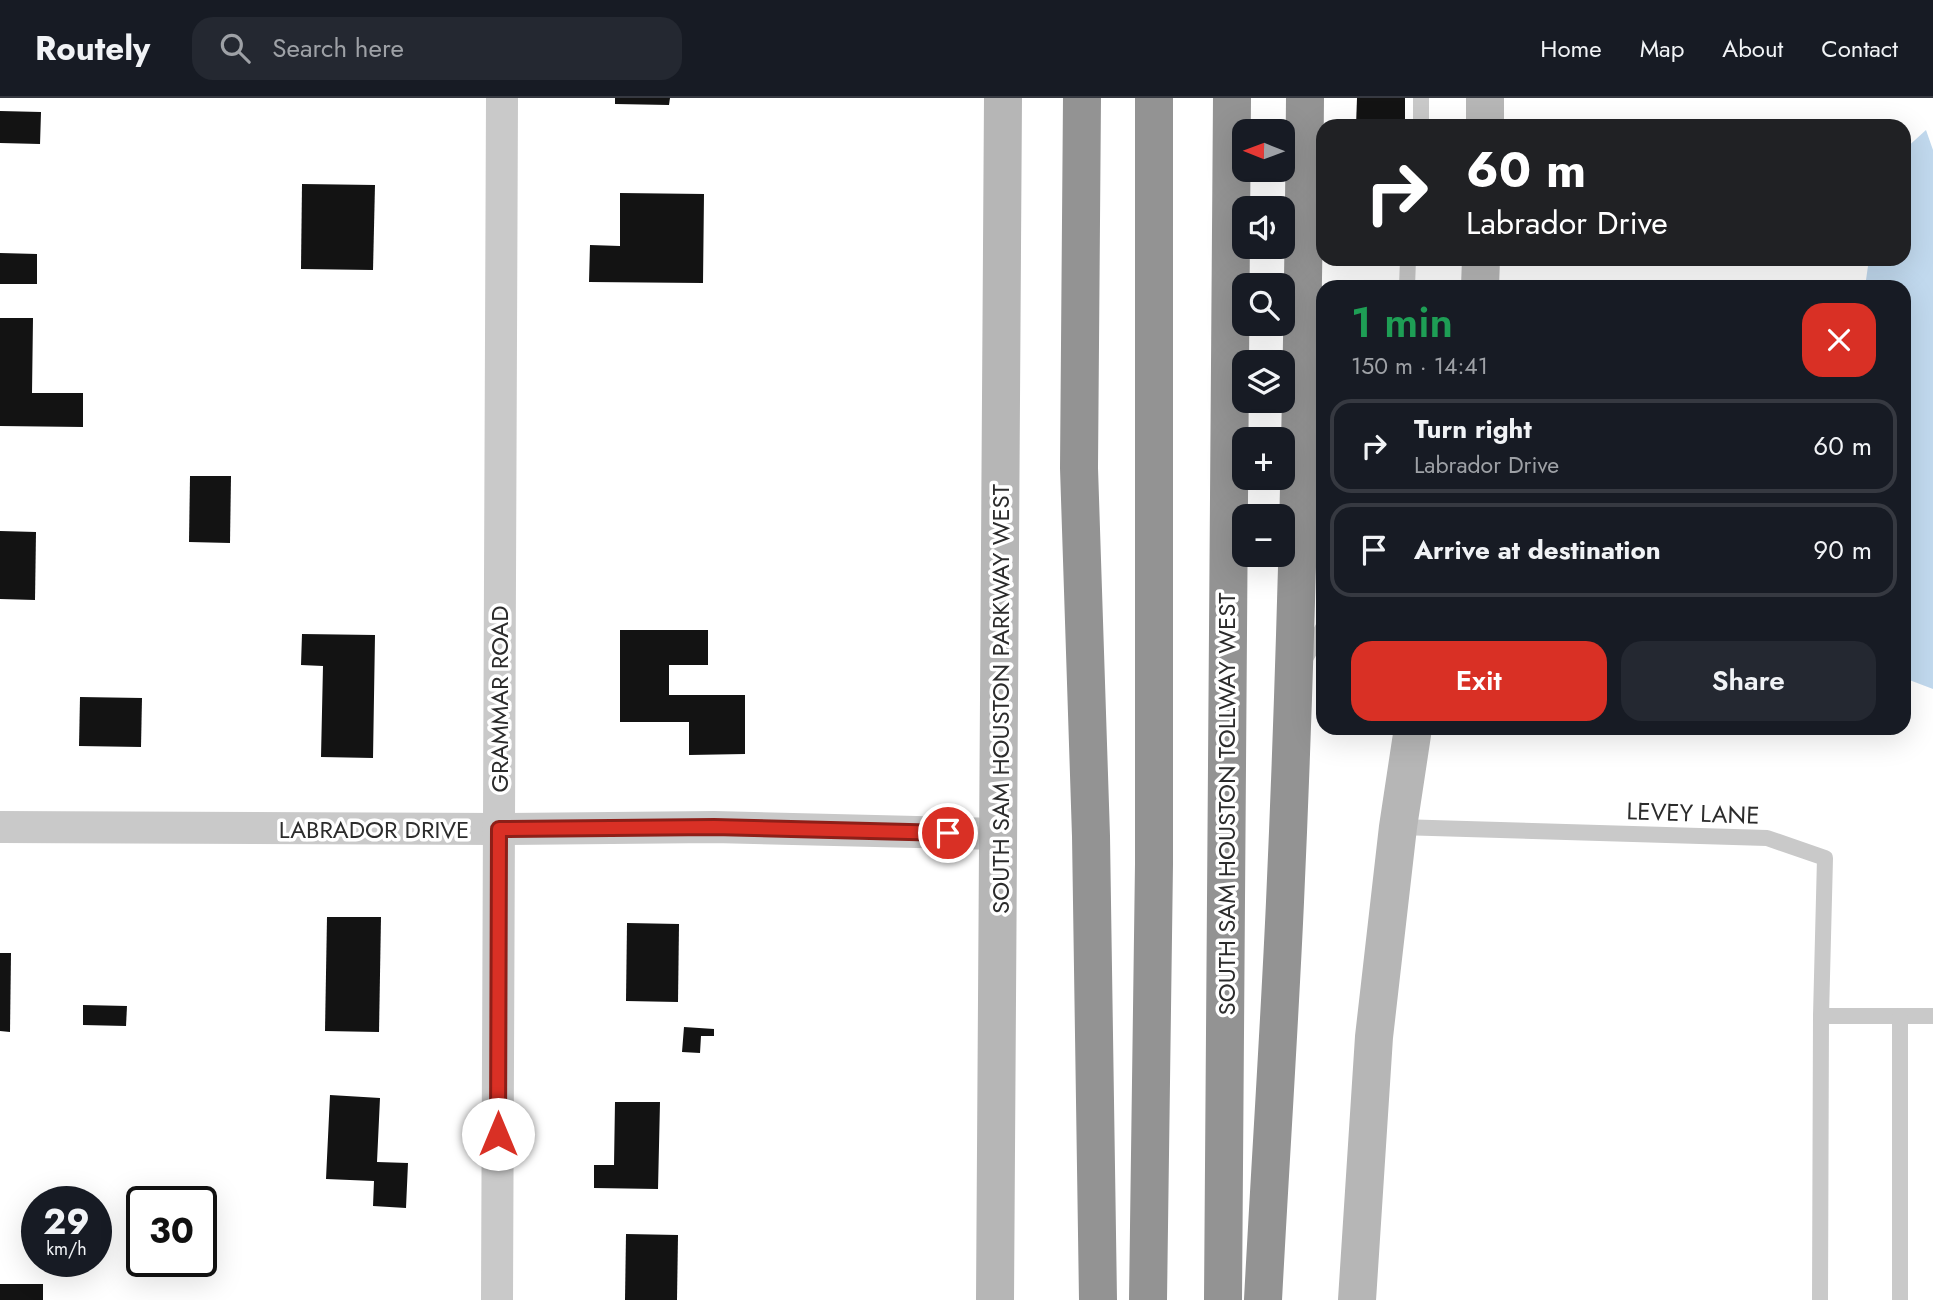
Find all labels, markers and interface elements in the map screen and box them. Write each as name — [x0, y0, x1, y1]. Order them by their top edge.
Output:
search box — [192, 17, 682, 80]
text: Routely — [35, 25, 150, 72]
icon: search — [216, 29, 254, 67]
text: Search here — [272, 29, 404, 67]
text: Home — [1540, 31, 1602, 66]
text: Map — [1640, 31, 1684, 66]
text: About — [1722, 31, 1783, 66]
text: Contact — [1821, 31, 1898, 66]
north arrow — [1232, 119, 1295, 182]
map controls — [1232, 119, 1295, 567]
text: 60 m — [1466, 135, 1586, 205]
icon: right — [1351, 147, 1442, 238]
button: sound — [1232, 196, 1295, 259]
text: Labrador Drive — [1466, 200, 1668, 246]
button: search — [1232, 273, 1295, 336]
text: 1 min — [1351, 292, 1453, 353]
button: close — [1802, 303, 1876, 377]
text: 150 m · 14:41 — [1351, 349, 1488, 383]
button: layers — [1232, 350, 1295, 413]
text: Turn right — [1414, 410, 1532, 448]
button: + — [1232, 427, 1295, 490]
icon: right — [1355, 427, 1393, 465]
text: 60 m — [1813, 427, 1872, 465]
text: Labrador Drive — [1414, 448, 1559, 482]
street label: SOUTH SAM HOUSTON PARKWAY WEST — [983, 484, 1018, 914]
button: − — [1232, 504, 1295, 567]
icon: arrive — [1355, 531, 1393, 569]
text: Arrive at destination — [1414, 531, 1661, 569]
text: 90 m — [1813, 531, 1872, 569]
street label: SOUTH SAM HOUSTON TOLLWAY WEST — [1209, 593, 1244, 1015]
street label: GRAMMAR ROAD — [482, 605, 517, 793]
button: Exit — [1351, 641, 1607, 721]
button: Share — [1621, 641, 1876, 721]
street label: LEVEY LANE — [1626, 793, 1760, 833]
pin — [918, 803, 978, 863]
street label: LABRADOR DRIVE — [279, 812, 469, 847]
icon: arrive — [929, 814, 967, 852]
position arrow — [461, 1097, 535, 1171]
speed limit sign: 30 — [126, 1186, 217, 1277]
text: 29 — [43, 1197, 90, 1247]
text: km/h — [46, 1236, 87, 1262]

